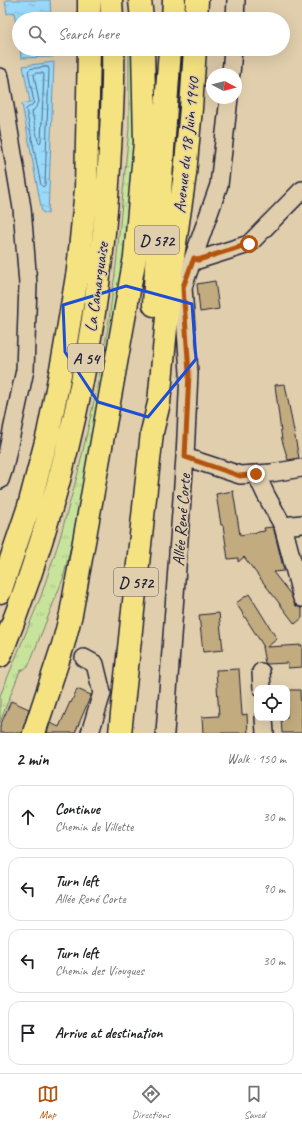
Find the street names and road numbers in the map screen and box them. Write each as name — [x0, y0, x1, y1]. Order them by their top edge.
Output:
street label: Avenue du 18 Juin 1940 — [169, 75, 204, 214]
road number: D 572 — [135, 226, 179, 254]
street label: La Camarguaise — [80, 240, 113, 333]
road number: A 54 — [68, 344, 104, 372]
street label: Allée René Corte — [168, 472, 195, 567]
road number: D 572 — [114, 568, 158, 596]

